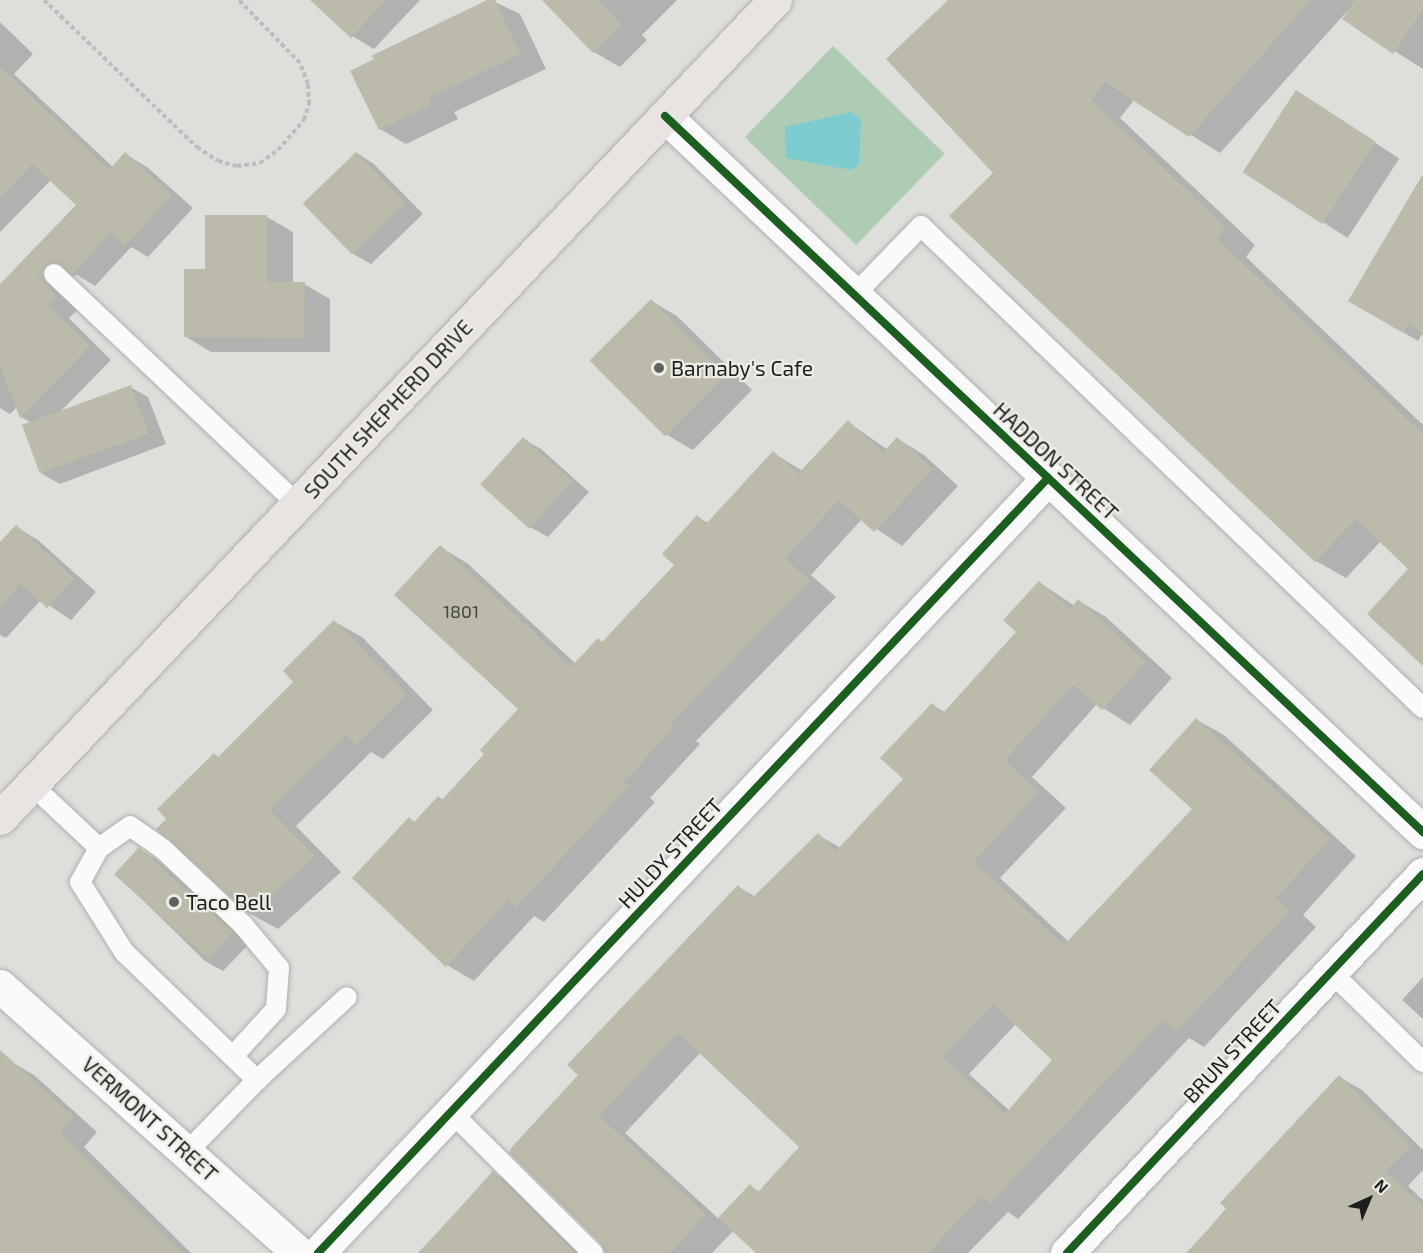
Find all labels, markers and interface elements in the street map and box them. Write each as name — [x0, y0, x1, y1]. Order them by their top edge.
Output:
street label: SOUTH SHEPHERD DRIVE — [299, 314, 477, 504]
place label: Barnaby's Cafe — [671, 355, 813, 381]
marker: Barnaby's Cafe — [652, 361, 666, 375]
street label: HADDON STREET — [988, 397, 1124, 525]
house number: 1801 — [443, 600, 479, 622]
street label: HULDY STREET — [612, 793, 728, 913]
place label: Taco Bell — [186, 889, 271, 915]
marker: Taco Bell — [167, 895, 181, 909]
street label: BRUN STREET — [1178, 994, 1286, 1108]
street label: VERMONT STREET — [77, 1051, 223, 1187]
north arrow — [1339, 1169, 1399, 1229]
text: N — [1371, 1175, 1393, 1197]

